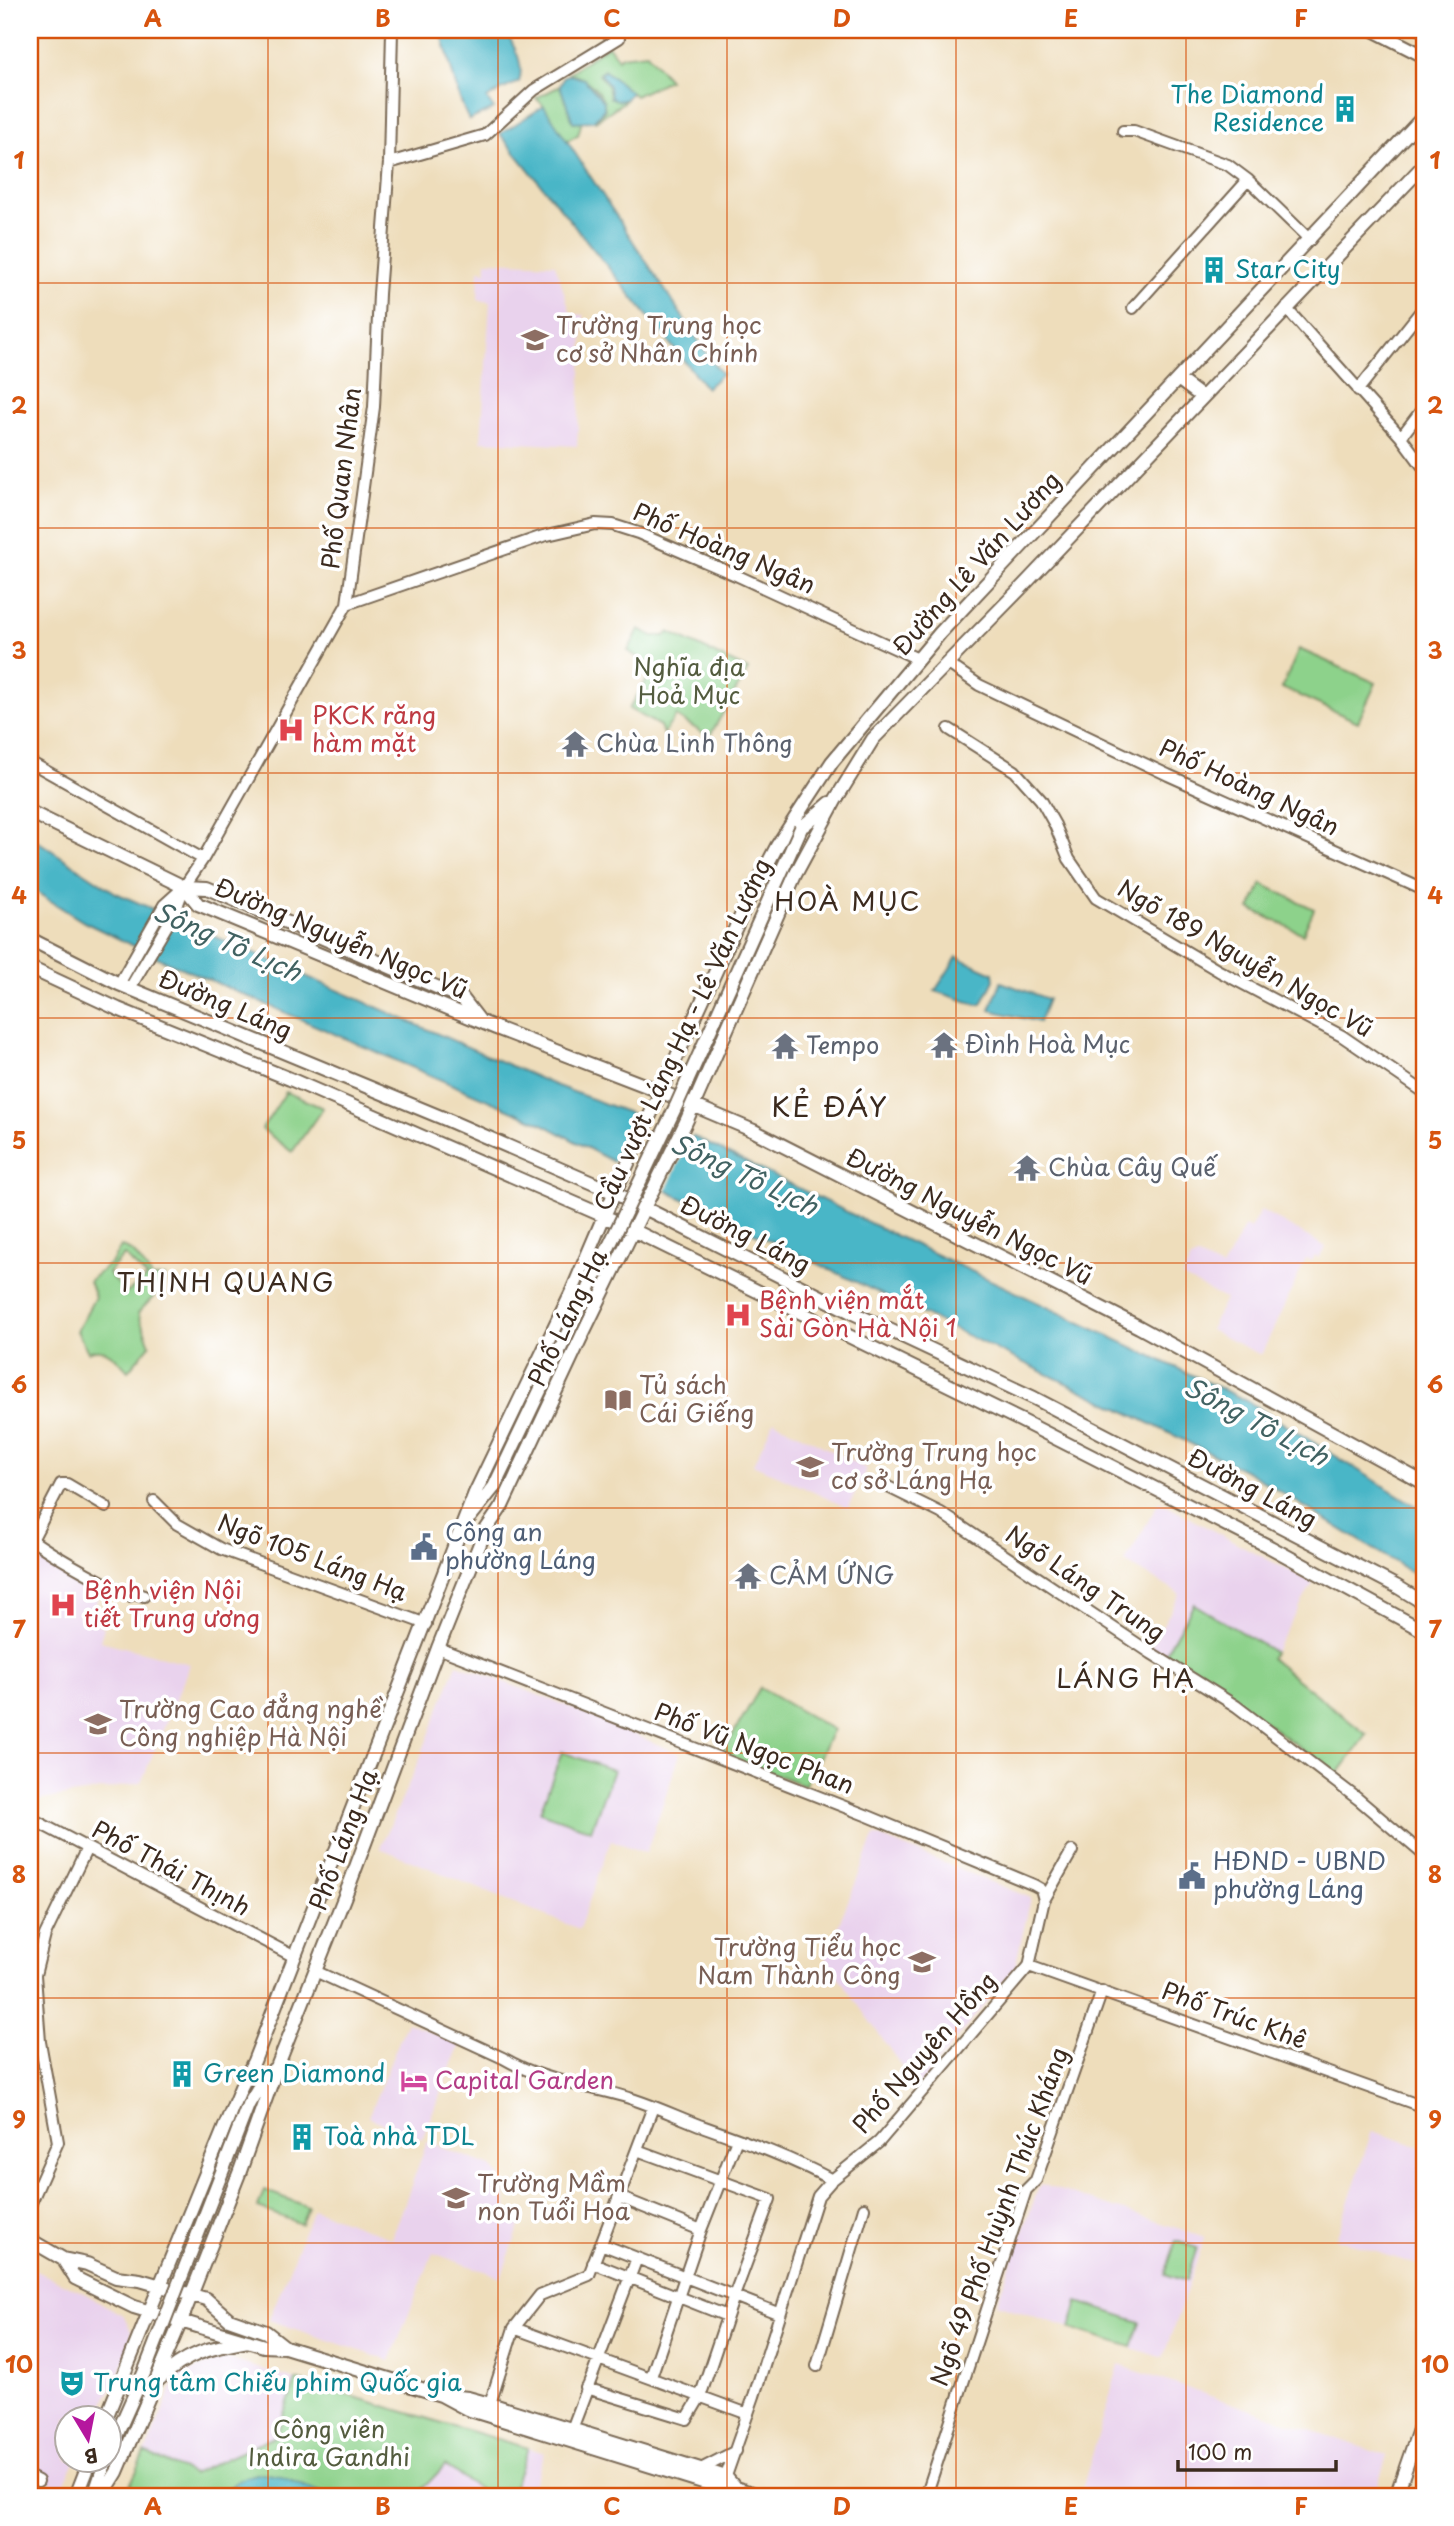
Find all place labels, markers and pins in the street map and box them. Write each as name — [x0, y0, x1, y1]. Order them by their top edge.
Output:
place label: The Diamond Residence — [1171, 75, 1324, 139]
building icon: The Diamond Residence — [1330, 94, 1360, 124]
place label: Star City — [1235, 250, 1341, 286]
building icon: Star City — [1199, 255, 1229, 285]
place label: Trường Trung học cơ sở Nhân Chính — [556, 306, 762, 370]
school or university icon: Trường Trung học cơ sở Nhân Chính — [520, 325, 550, 355]
place label: PKCK răng hàm mặt — [312, 696, 436, 760]
hospital icon: PKCK răng hàm mặt — [276, 715, 306, 745]
place label: Chùa Linh Thông — [596, 724, 793, 760]
temple icon: Chùa Linh Thông — [560, 729, 590, 759]
place label: Đình Hoà Mục — [965, 1025, 1130, 1061]
place label: Tempo — [806, 1026, 879, 1062]
temple icon: Đình Hoà Mục — [929, 1030, 959, 1060]
temple icon: Tempo — [770, 1031, 800, 1061]
place label: Chùa Cây Quế — [1048, 1148, 1218, 1184]
temple icon: Chùa Cây Quế — [1012, 1153, 1042, 1183]
place label: Bệnh viện mắt Sài Gòn Hà Nội 1 — [759, 1281, 957, 1345]
hospital icon: Bệnh viện mắt Sài Gòn Hà Nội 1 — [723, 1300, 753, 1330]
place label: Tủ sách Cái Giếng — [639, 1366, 754, 1430]
library icon: Tủ sách Cái Giếng — [603, 1385, 633, 1415]
place label: Trường Trung học cơ sở Láng Hạ — [831, 1433, 1037, 1497]
school or university icon: Trường Trung học cơ sở Láng Hạ — [795, 1452, 825, 1482]
place label: Công an phường Láng — [445, 1513, 596, 1577]
public building icon: Công an phường Láng — [409, 1532, 439, 1562]
place label: CẢM ỨNG — [769, 1556, 895, 1592]
temple icon: CẢM ỨNG — [733, 1561, 763, 1591]
place label: Bệnh viện Nội tiết Trung ương — [84, 1571, 260, 1635]
hospital icon: Bệnh viện Nội tiết Trung ương — [48, 1590, 78, 1620]
place label: Trường Cao đẳng nghề Công nghiệp Hà Nội — [119, 1690, 384, 1754]
school or university icon: Trường Cao đẳng nghề Công nghiệp Hà Nội — [83, 1709, 113, 1739]
place label: HĐND - UBND phường Láng — [1213, 1842, 1386, 1906]
public building icon: HĐND - UBND phường Láng — [1177, 1861, 1207, 1891]
place label: Trường Tiểu học Nam Thành Công — [697, 1928, 901, 1992]
school or university icon: Trường Tiểu học Nam Thành Công — [907, 1947, 937, 1977]
place label: Green Diamond — [203, 2054, 385, 2090]
building icon: Green Diamond — [167, 2059, 197, 2089]
place label: Capital Garden — [435, 2061, 614, 2097]
hotel icon: Capital Garden — [399, 2066, 429, 2096]
place label: Toà nhà TDL — [323, 2117, 475, 2153]
building icon: Toà nhà TDL — [287, 2122, 317, 2152]
place label: Trường Mầm non Tuổi Hoa — [477, 2164, 630, 2228]
school or university icon: Trường Mầm non Tuổi Hoa — [441, 2183, 471, 2213]
place label: Trung tâm Chiếu phim Quốc gia — [93, 2363, 462, 2399]
theatre icon: Trung tâm Chiếu phim Quốc gia — [57, 2368, 87, 2398]

